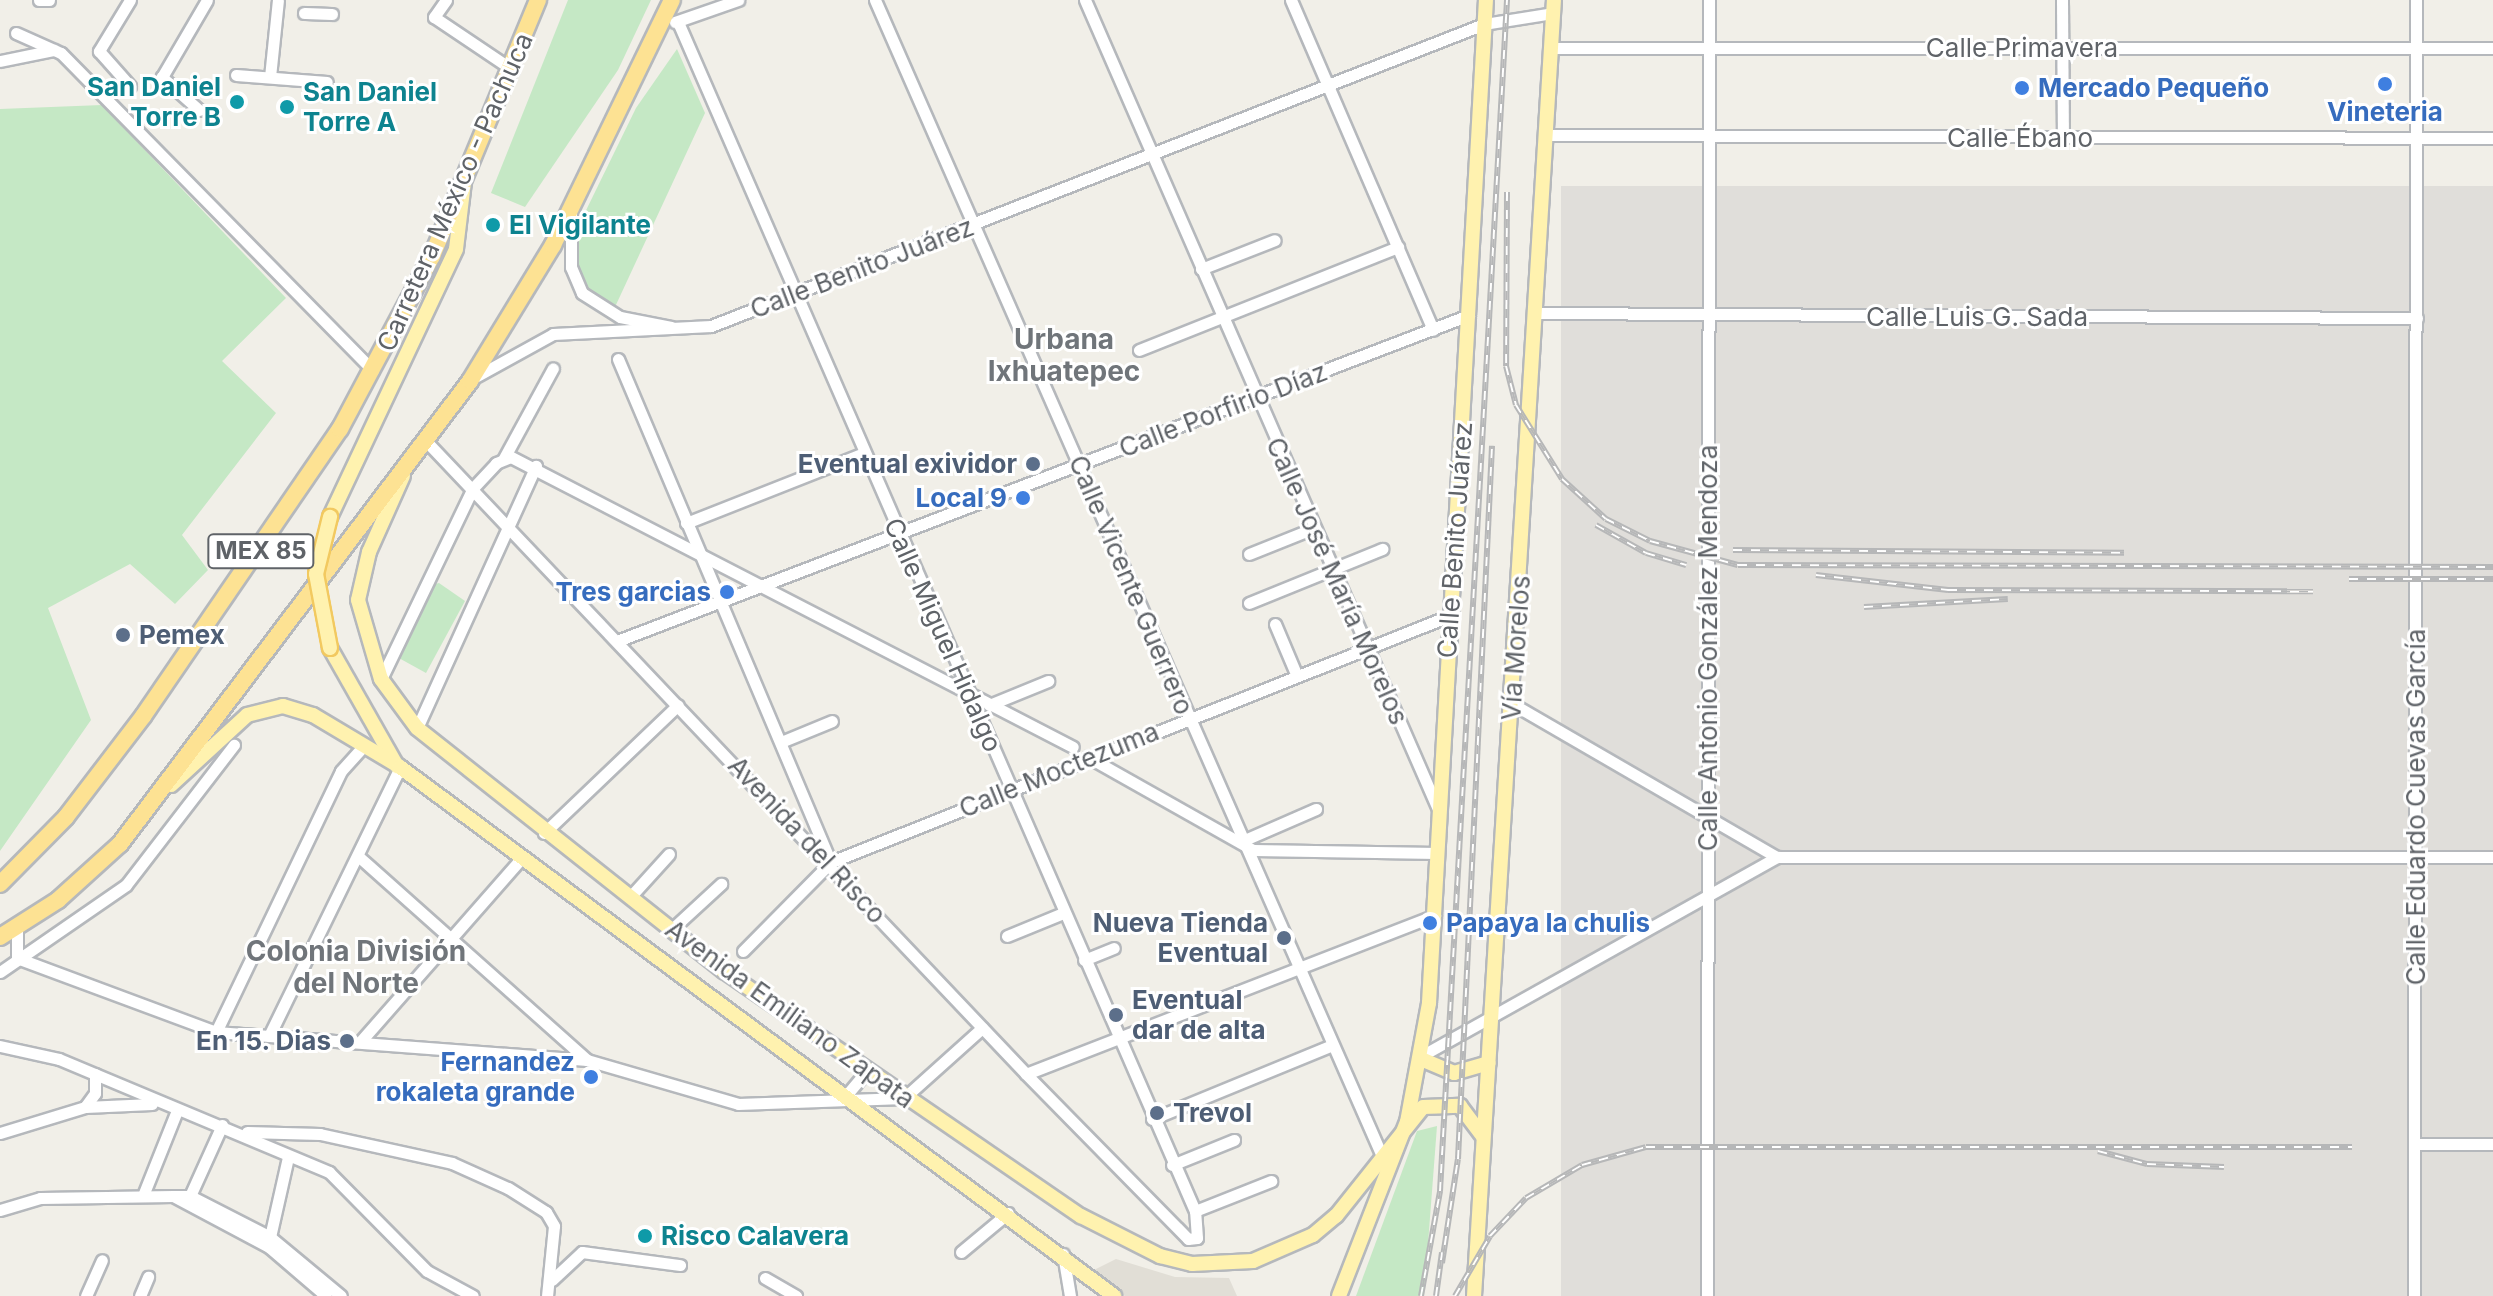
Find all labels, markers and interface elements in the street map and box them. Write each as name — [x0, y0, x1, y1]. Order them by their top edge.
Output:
street label: Carretera México - Pachuca — [370, 28, 540, 356]
street label: Calle Primavera — [1926, 32, 2118, 64]
place label: San Daniel Torre B — [87, 71, 221, 132]
place label: Mercado Pequeño — [2038, 72, 2269, 104]
marker: Vineteria — [2376, 75, 2394, 93]
place label: San Daniel Torre A — [303, 76, 437, 138]
marker: Mercado Pequeño — [2013, 79, 2031, 97]
marker: San Daniel Torre B — [228, 93, 246, 111]
place label: Vineteria — [2327, 96, 2443, 128]
marker: San Daniel Torre A — [278, 98, 296, 116]
street label: Calle Ébano — [1947, 122, 2093, 154]
place label: El Vigilante — [509, 209, 651, 241]
street label: Calle Benito Juárez — [746, 211, 978, 325]
marker: El Vigilante — [484, 216, 502, 234]
street label: Calle Luis G. Sada — [1866, 301, 2088, 333]
district label: Urbana Ixhuatepec — [988, 322, 1140, 388]
street label: Calle Porfirio Díaz — [1115, 356, 1331, 464]
street label: Calle Benito Juárez — [1431, 421, 1479, 659]
street label: Calle José María Morelos — [1260, 433, 1414, 729]
street label: Calle Antonio González Mendoza — [1692, 445, 1724, 851]
place label: Eventual exividor — [798, 448, 1017, 480]
street label: Calle Vicente Guerrero — [1062, 451, 1200, 719]
marker: Eventual exividor — [1024, 455, 1042, 473]
place label: Local 9 — [916, 482, 1007, 514]
marker: Local 9 — [1014, 489, 1032, 507]
street label: Calle Miguel Hidalgo — [877, 513, 1009, 757]
road number: MEX 85 — [207, 531, 315, 571]
street label: Vía Morelos — [1495, 574, 1537, 722]
place label: Tres garcias — [555, 576, 711, 608]
marker: Tres garcias — [718, 583, 736, 601]
place label: Pemex — [139, 619, 225, 651]
marker: Pemex — [114, 626, 132, 644]
street label: Calle Eduardo Cuevas García — [2400, 629, 2432, 985]
street label: Calle Moctezuma — [955, 716, 1163, 824]
street label: Avenida del Risco — [722, 750, 892, 930]
place label: Nueva Tienda Eventual — [1093, 907, 1268, 968]
place label: Papaya la chulis — [1446, 907, 1650, 939]
street label: Avenida Emiliano Zapata — [659, 913, 921, 1115]
marker: Papaya la chulis — [1421, 914, 1439, 932]
marker: Nueva Tienda Eventual — [1275, 929, 1293, 947]
district label: Colonia División del Norte — [246, 934, 466, 1000]
place label: Eventual dar de alta — [1132, 984, 1266, 1046]
marker: Eventual dar de alta — [1107, 1006, 1125, 1024]
place label: En 15. Dias — [195, 1025, 331, 1057]
marker: En 15. Dias — [338, 1032, 356, 1050]
place label: Fernandez rokaleta grande — [376, 1046, 575, 1108]
marker: Fernandez rokaleta grande — [582, 1068, 600, 1086]
place label: Trevol — [1173, 1097, 1252, 1129]
marker: Trevol — [1148, 1104, 1166, 1122]
place label: Risco Calavera — [661, 1220, 849, 1252]
marker: Risco Calavera — [636, 1227, 654, 1245]

